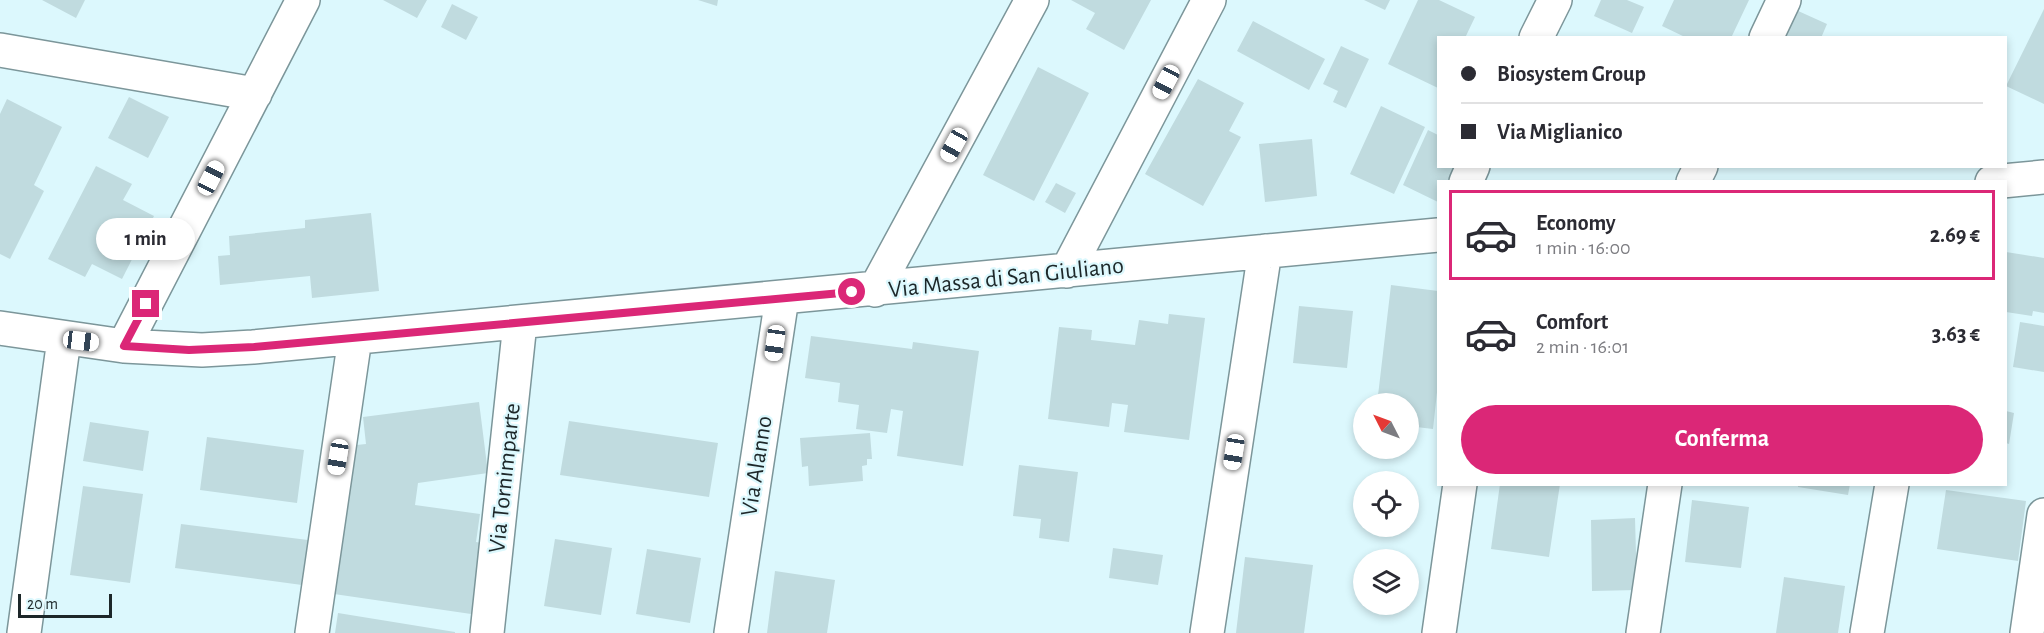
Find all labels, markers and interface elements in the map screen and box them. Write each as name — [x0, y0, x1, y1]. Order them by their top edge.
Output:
car — [1150, 62, 1182, 102]
text: Biosystem Group — [1497, 63, 1646, 85]
text: Via Miglianico — [1497, 121, 1623, 143]
car — [937, 125, 971, 165]
car — [195, 158, 227, 198]
icon: car — [1464, 208, 1518, 262]
text: Economy — [1536, 212, 1616, 234]
callout: 1 min — [96, 217, 195, 259]
text: 2.69 € — [1930, 224, 1980, 246]
text: 1 min — [124, 229, 167, 249]
text: 1 min · 16:00 — [1536, 238, 1631, 258]
street label: Via Massa di San Giuliano — [887, 254, 1125, 302]
route start — [838, 278, 865, 305]
route end — [132, 290, 159, 317]
icon: car — [1464, 307, 1518, 361]
text: Comfort — [1536, 311, 1608, 333]
text: 3.63 € — [1932, 323, 1980, 345]
car — [764, 324, 786, 362]
car — [62, 330, 100, 352]
text: 2 min · 16:01 — [1536, 337, 1629, 357]
north arrow — [1353, 393, 1419, 459]
map controls — [1353, 393, 1419, 615]
street label: Via Tornimparte — [485, 402, 525, 554]
button: Conferma — [1461, 405, 1983, 474]
street label: Via Alanno — [737, 414, 777, 518]
car — [1222, 433, 1246, 471]
car — [326, 438, 350, 476]
button: locate — [1353, 471, 1419, 537]
button: layers — [1353, 549, 1419, 615]
scale bar — [18, 591, 112, 618]
text: 20 m — [27, 596, 58, 612]

